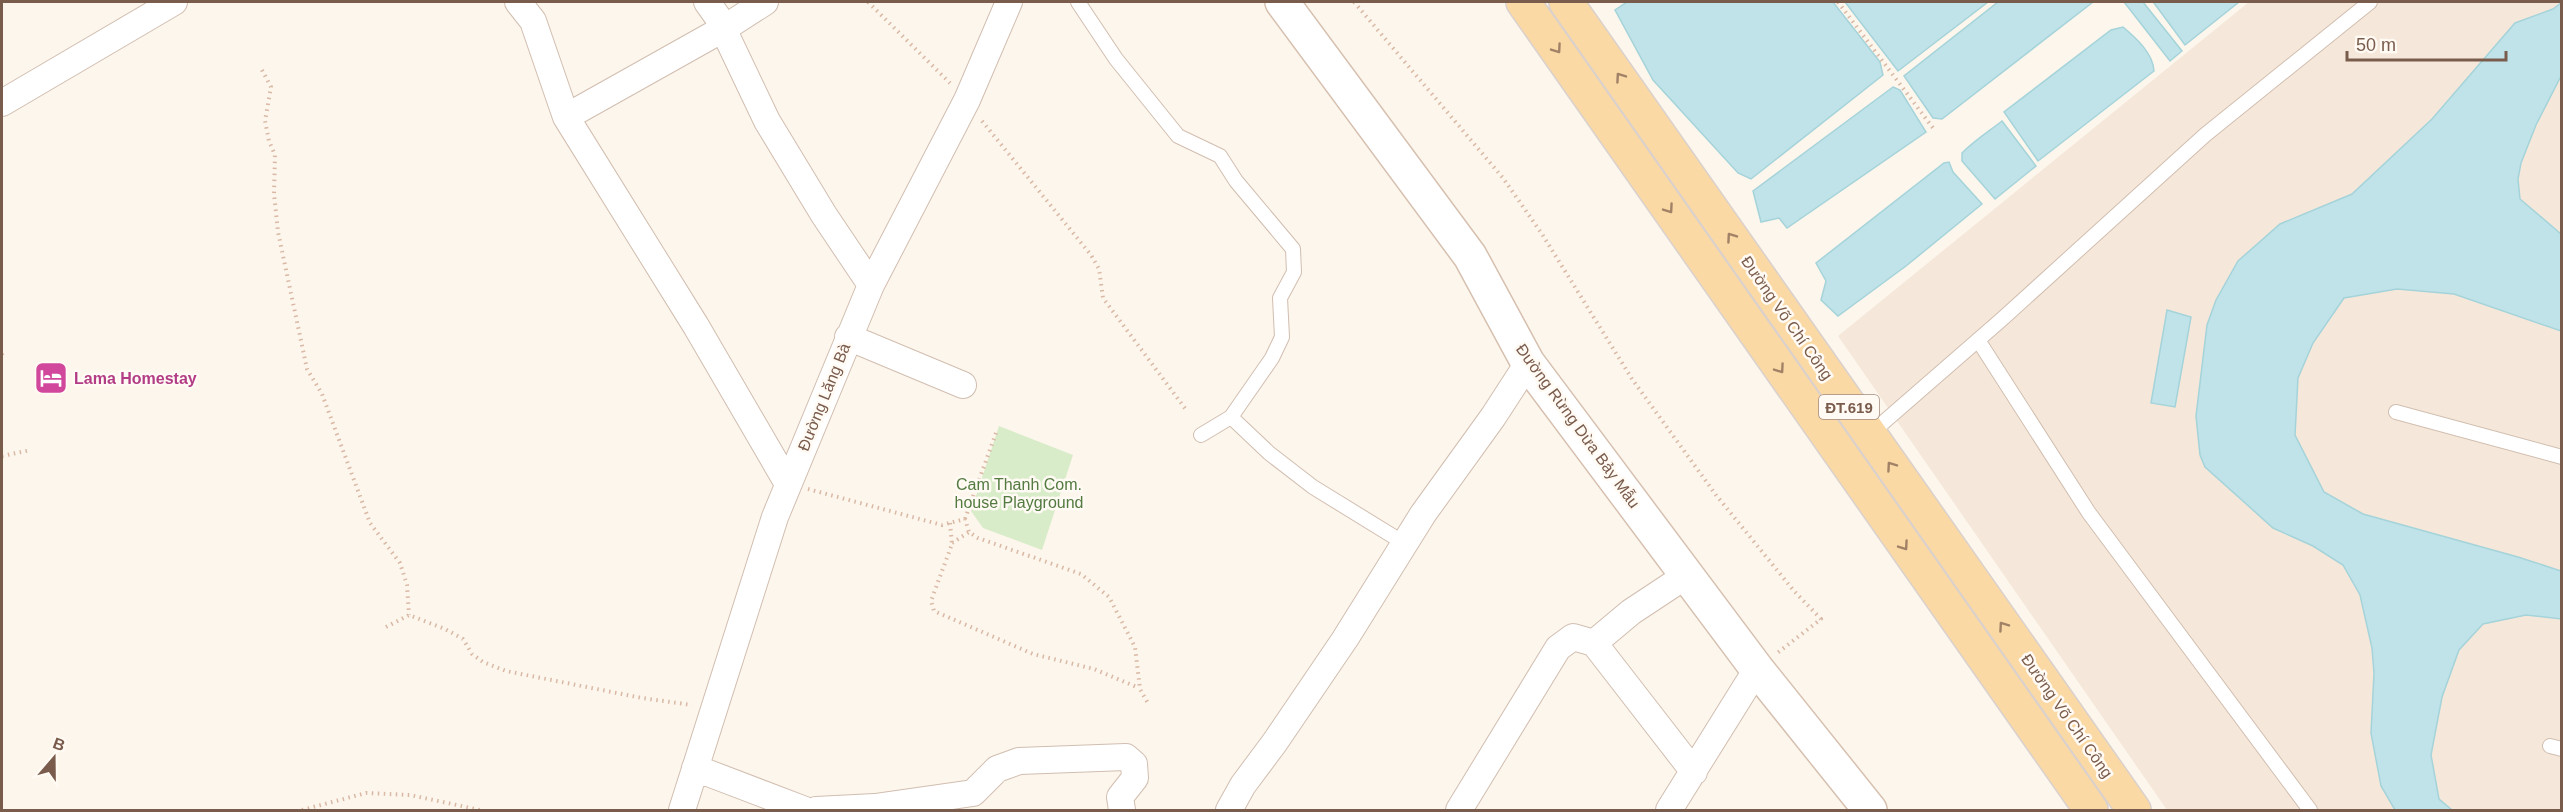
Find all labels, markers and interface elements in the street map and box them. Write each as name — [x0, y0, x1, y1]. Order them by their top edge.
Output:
scale bar — [2347, 24, 2506, 62]
text: 50 m — [2356, 35, 2396, 55]
one-way arrow — [1550, 43, 1561, 54]
one-way arrow — [1616, 73, 1627, 84]
one-way arrow — [1662, 203, 1673, 214]
one-way arrow — [1727, 233, 1738, 244]
street label: Đường Võ Chí Công — [1738, 253, 1836, 383]
street label: Đường Rừng Dừa Bảy Mẫu — [1513, 340, 1644, 511]
street label: Đường Lăng Bà — [795, 341, 853, 453]
hotel icon: Lama Homestay — [33, 360, 69, 396]
one-way arrow — [1773, 363, 1784, 374]
place label: Lama Homestay — [74, 370, 197, 387]
road number: ĐT.619 — [1819, 395, 1879, 419]
one-way arrow — [1887, 462, 1898, 473]
park label: Cam Thanh Com. house Playground — [955, 476, 1083, 511]
one-way arrow — [1897, 539, 1908, 550]
one-way arrow — [1999, 621, 2010, 632]
street label: Đường Võ Chí Công — [2018, 651, 2116, 781]
north arrow — [24, 728, 84, 788]
text: B — [51, 734, 67, 754]

